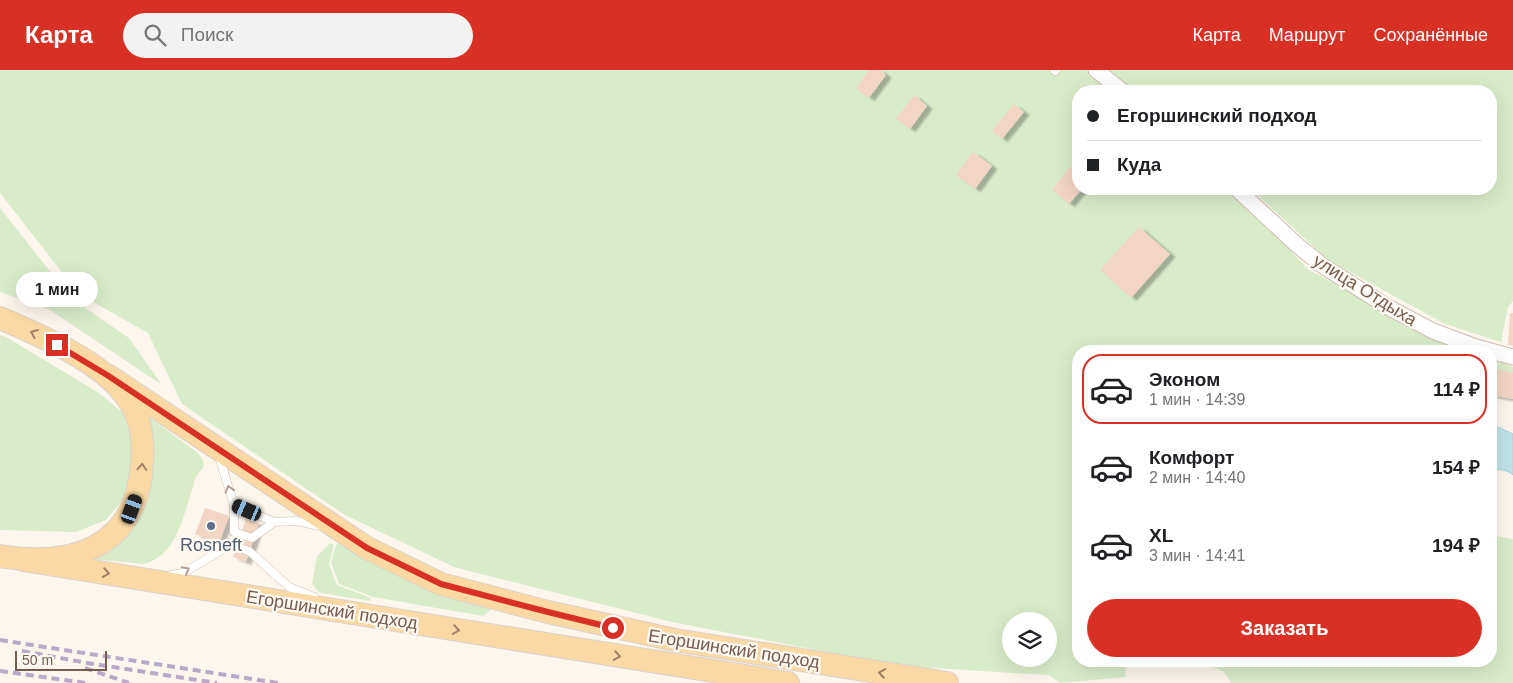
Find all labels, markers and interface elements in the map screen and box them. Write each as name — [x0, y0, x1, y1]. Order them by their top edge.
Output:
search box — [123, 13, 473, 58]
text: Карта — [25, 21, 93, 48]
icon: search — [141, 21, 169, 49]
text: Поиск — [181, 24, 233, 45]
text: Карта — [1193, 25, 1241, 45]
text: Маршрут — [1269, 25, 1345, 45]
text: Сохранённые — [1373, 25, 1488, 45]
text: Егоршинский подход — [1117, 105, 1317, 126]
text: Куда — [1117, 154, 1161, 175]
street label: улица Отдыха — [1310, 250, 1421, 330]
callout: 1 мин — [16, 272, 98, 308]
text: 1 мин — [35, 281, 79, 298]
one-way arrow — [30, 329, 39, 339]
route end — [46, 334, 68, 356]
icon: car — [1089, 367, 1134, 412]
text: Эконом — [1149, 369, 1220, 390]
text: 114 ₽ — [1433, 379, 1480, 400]
text: 1 мин · 14:39 — [1149, 391, 1245, 408]
icon: car — [1089, 445, 1134, 490]
text: Комфорт — [1149, 447, 1234, 468]
text: 154 ₽ — [1432, 457, 1480, 478]
one-way arrow — [136, 463, 147, 471]
text: 2 мин · 14:40 — [1149, 469, 1245, 486]
one-way arrow — [225, 485, 235, 494]
car — [119, 492, 144, 526]
car — [230, 497, 263, 523]
marker: Rosneft — [205, 520, 217, 532]
icon: car — [1089, 523, 1134, 568]
text: XL — [1149, 525, 1173, 546]
place label: Rosneft — [180, 535, 242, 555]
text: 194 ₽ — [1432, 535, 1480, 556]
text: 3 мин · 14:41 — [1149, 547, 1245, 564]
one-way arrow — [181, 566, 190, 576]
one-way arrow — [101, 568, 110, 578]
street label: Егоршинский подход — [245, 587, 420, 634]
button: Заказать — [1087, 599, 1482, 657]
map controls — [1002, 612, 1057, 667]
button: layers — [1002, 612, 1057, 667]
route start — [602, 617, 624, 639]
one-way arrow — [452, 624, 460, 635]
street label: Егоршинский подход — [647, 626, 822, 673]
scale bar — [15, 648, 108, 671]
one-way arrow — [612, 650, 621, 660]
text: 50 m — [22, 652, 53, 668]
one-way arrow — [877, 668, 886, 678]

